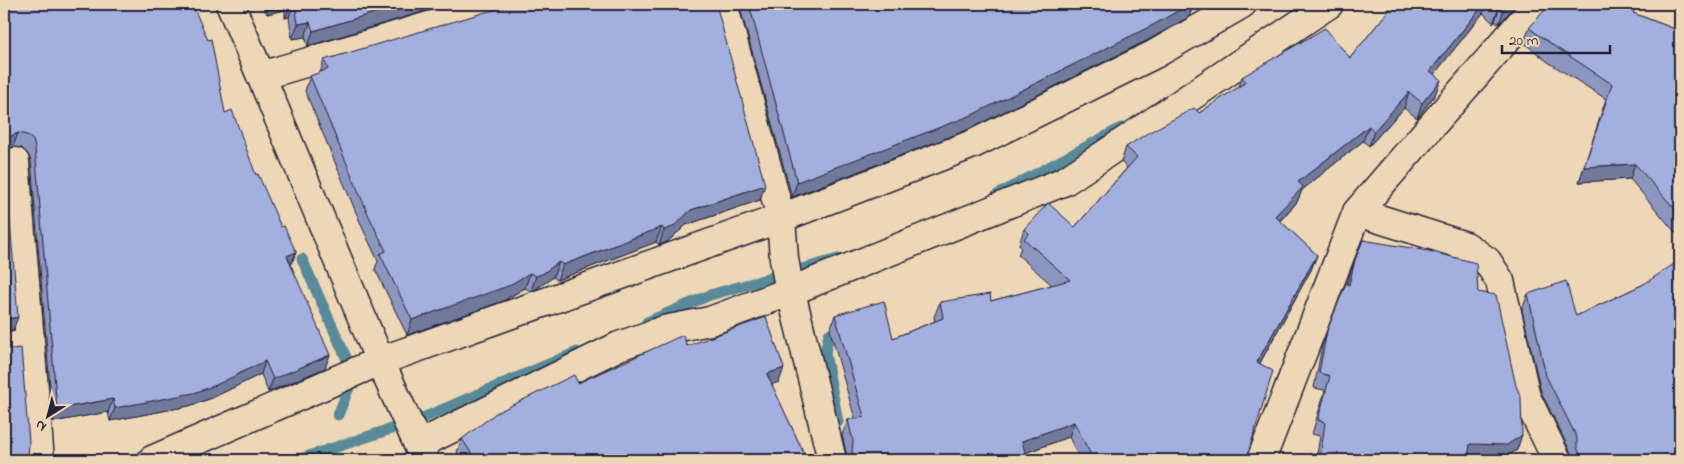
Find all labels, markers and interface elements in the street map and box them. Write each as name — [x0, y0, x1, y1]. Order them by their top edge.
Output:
scale bar — [1502, 22, 1609, 54]
text: 20 m — [1509, 30, 1539, 52]
north arrow — [22, 392, 72, 442]
text: N — [31, 414, 51, 437]

